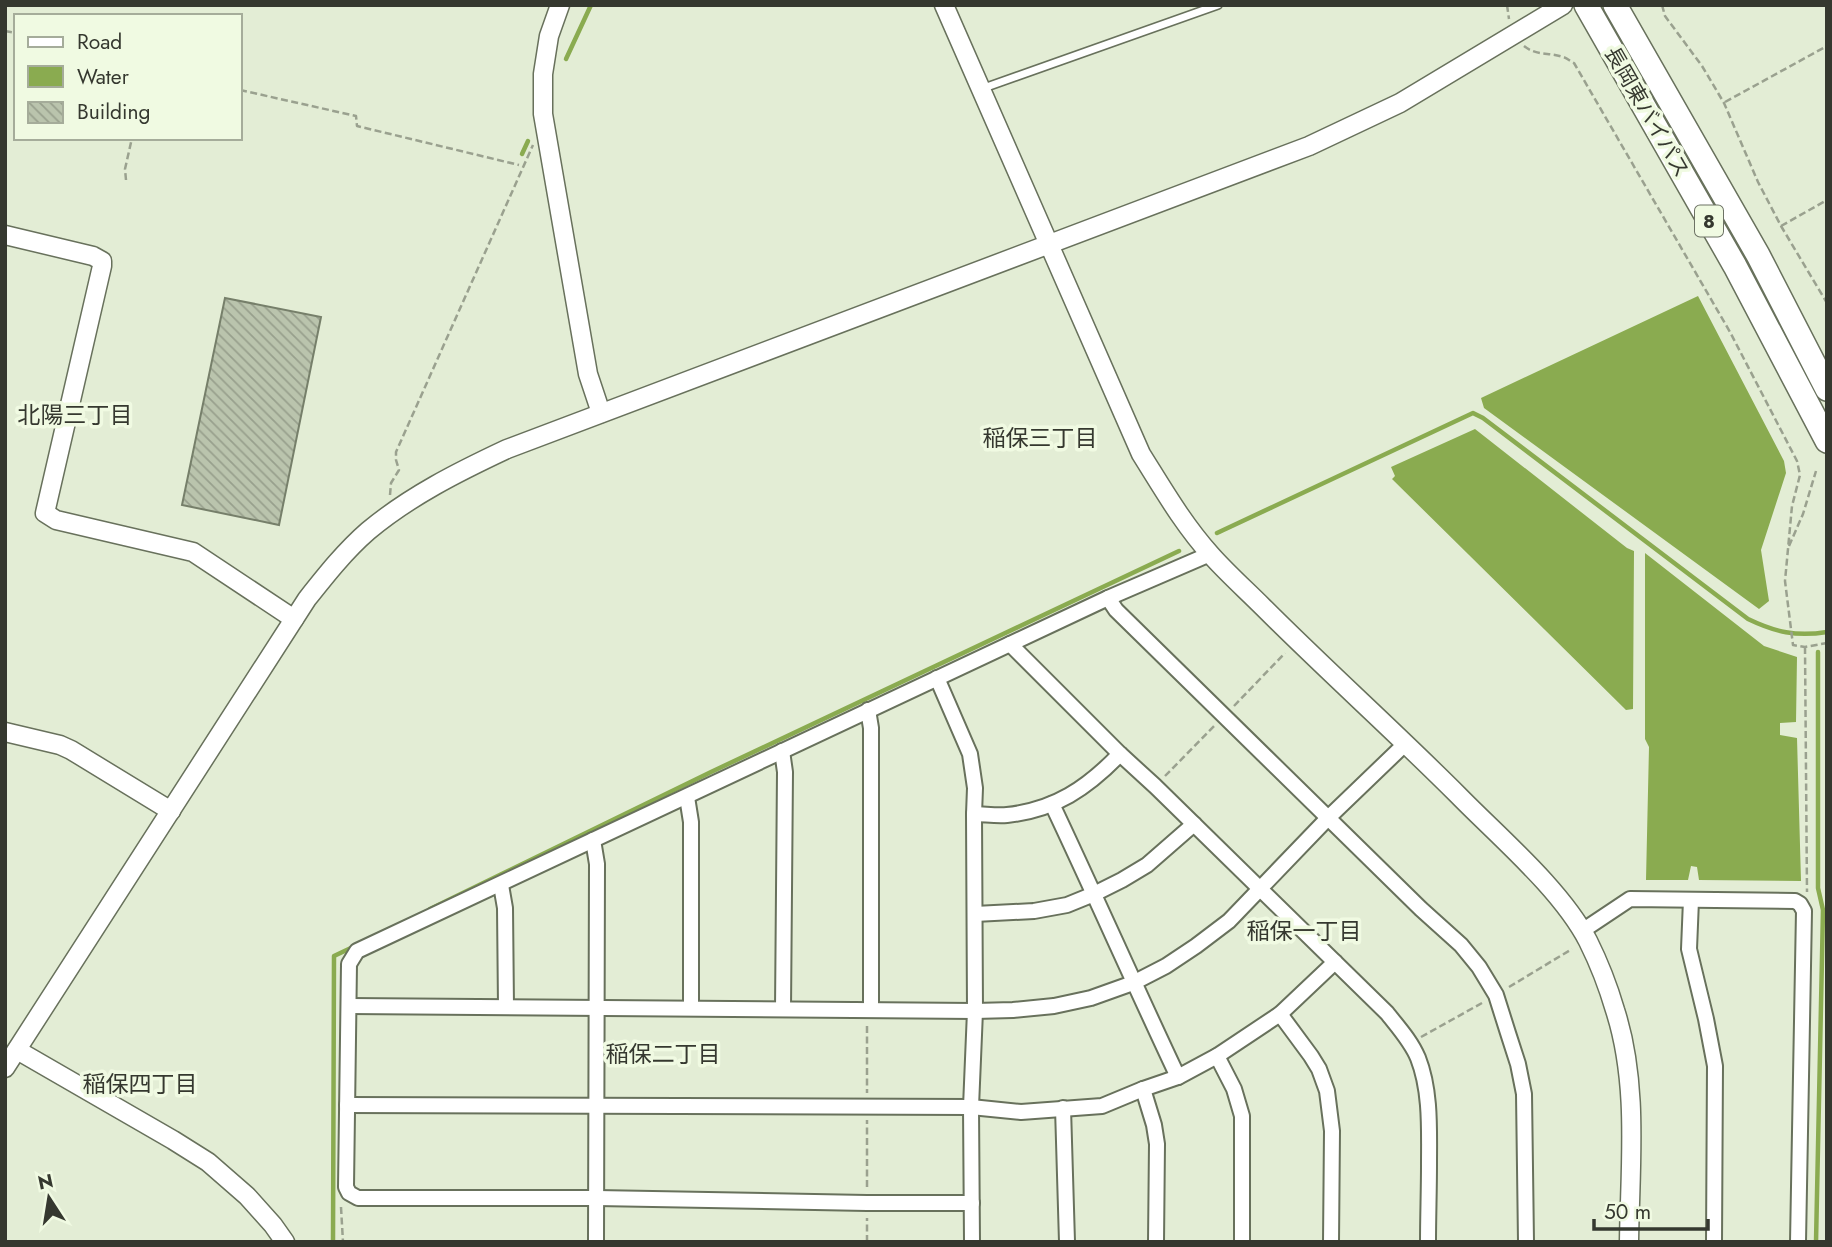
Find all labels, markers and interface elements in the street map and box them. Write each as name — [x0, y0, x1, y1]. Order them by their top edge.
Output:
legend — [14, 14, 242, 140]
text: Road — [77, 27, 122, 57]
street label: 長岡東バイパス — [1597, 41, 1697, 183]
text: Water — [77, 62, 130, 92]
text: Building — [77, 97, 150, 127]
road number: 8 — [1695, 206, 1723, 236]
district label: 北陽三丁目 — [18, 398, 133, 432]
district label: 稲保三丁目 — [983, 421, 1098, 455]
district label: 稲保一丁目 — [1247, 914, 1362, 948]
district label: 稲保二丁目 — [606, 1037, 721, 1071]
district label: 稲保四丁目 — [83, 1067, 198, 1101]
north arrow — [14, 1163, 84, 1233]
text: N — [35, 1167, 56, 1197]
scale bar — [1594, 1188, 1708, 1232]
text: 50 m — [1604, 1197, 1651, 1227]

